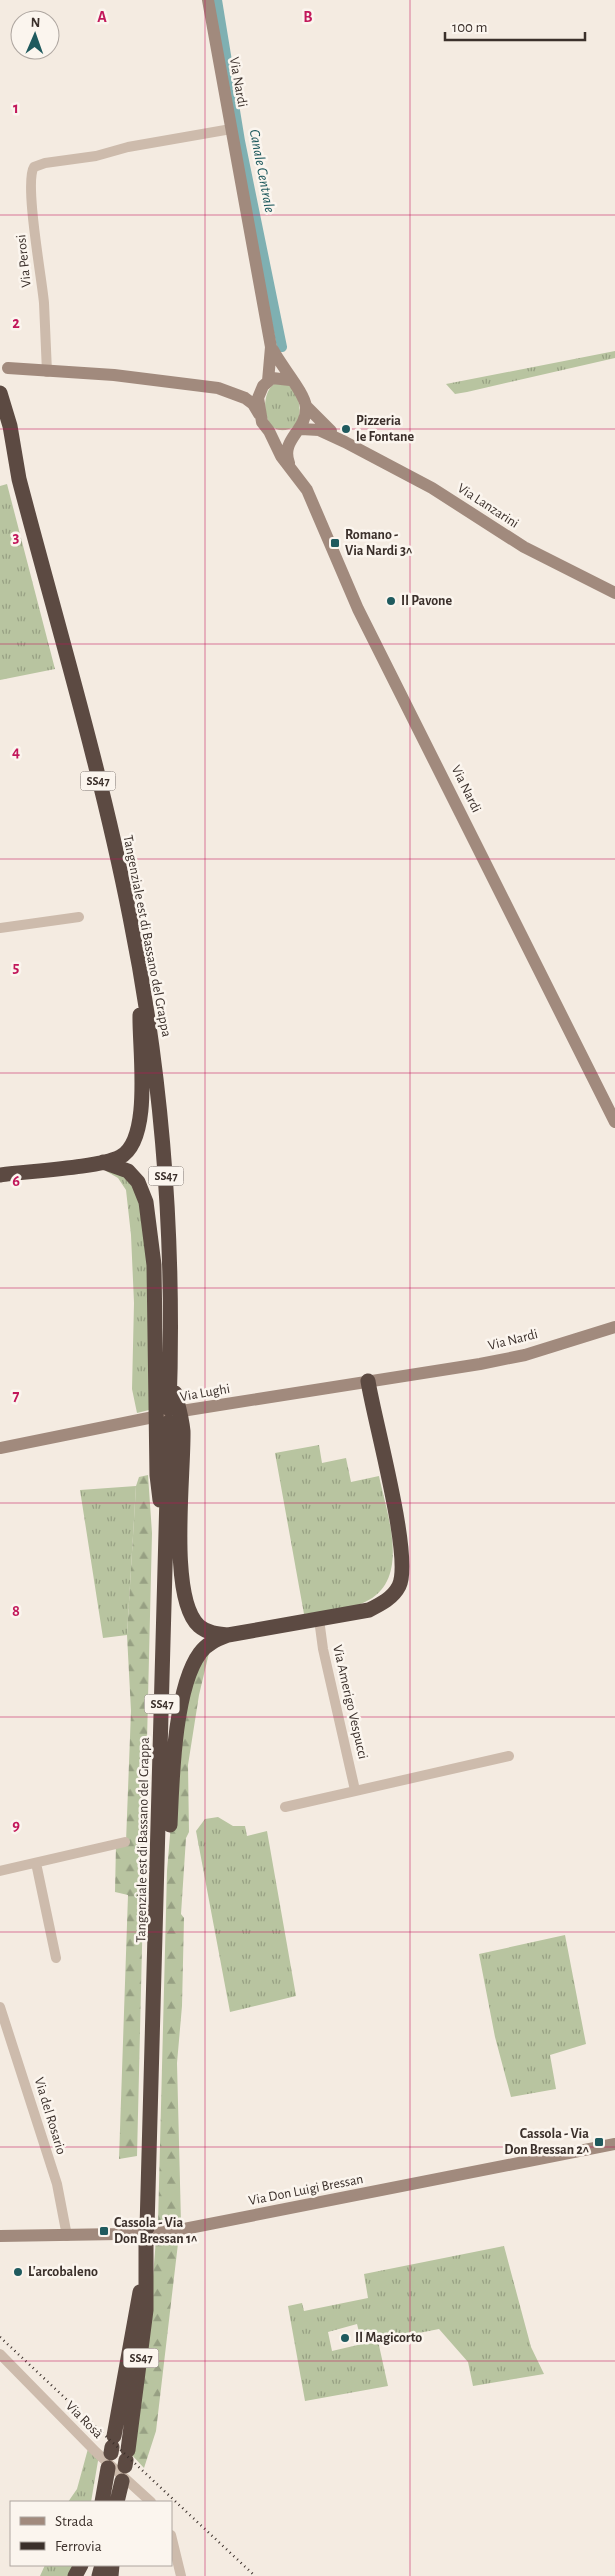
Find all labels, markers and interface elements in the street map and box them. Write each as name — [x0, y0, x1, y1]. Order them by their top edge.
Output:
text: A — [97, 9, 107, 25]
text: B — [303, 9, 313, 25]
north arrow — [10, 10, 60, 60]
scale bar — [445, 10, 585, 42]
text: N — [30, 16, 41, 30]
text: 100 m — [452, 20, 487, 35]
street label: Via Nardi — [227, 56, 249, 108]
text: 1 — [13, 100, 19, 116]
water label: Canale Centrale — [247, 128, 277, 214]
street label: Via Perosi — [14, 234, 34, 288]
text: 2 — [12, 315, 20, 331]
place label: Pizzeria le Fontane — [356, 414, 414, 444]
marker: Pizzeria le Fontane — [340, 423, 352, 435]
street label: Via Lanzarini — [455, 481, 521, 531]
place label: Romano - Via Nardi 3^ — [345, 528, 412, 558]
text: 3 — [13, 529, 20, 545]
marker: Romano - Via Nardi 3^ — [329, 537, 341, 549]
place label: Il Pavone — [401, 594, 453, 608]
marker: Il Pavone — [385, 595, 397, 607]
text: 4 — [12, 744, 20, 760]
street label: Via Nardi — [449, 763, 483, 815]
road number: SS47 — [80, 771, 116, 790]
street label: Tangenziale est di Bassano del Grappa — [121, 834, 174, 1039]
text: 5 — [13, 959, 20, 975]
road number: SS47 — [148, 1166, 184, 1186]
text: 6 — [12, 1173, 20, 1189]
street label: Via Nardi — [487, 1327, 539, 1353]
street label: Via Lughi — [179, 1382, 231, 1404]
text: 7 — [13, 1388, 20, 1404]
text: 8 — [12, 1603, 20, 1619]
street label: Via Amerigo Vespucci — [330, 1643, 370, 1761]
road number: SS47 — [144, 1695, 180, 1714]
street label: Tangenziale est di Bassano del Grappa — [134, 1737, 152, 1943]
text: 9 — [12, 1817, 20, 1833]
street label: Via del Rosario — [32, 2076, 68, 2156]
place label: Cassola - Via Don Bressan 2^ — [504, 2127, 589, 2157]
marker: Cassola - Via Don Bressan 2^ — [593, 2136, 605, 2148]
street label: Via Don Luigi Bressan — [247, 2172, 365, 2208]
place label: Cassola - Via Don Bressan 1^ — [114, 2216, 197, 2246]
marker: Cassola - Via Don Bressan 1^ — [98, 2225, 110, 2237]
place label: L'arcobaleno — [28, 2265, 98, 2279]
marker: L'arcobaleno — [12, 2266, 24, 2278]
place label: Il Magicorto — [355, 2331, 422, 2345]
marker: Il Magicorto — [339, 2332, 351, 2344]
road number: SS47 — [124, 2348, 158, 2368]
street label: Via Rosà — [63, 2399, 106, 2442]
legend — [10, 2501, 172, 2566]
text: Strada — [55, 2514, 93, 2529]
text: Ferrovia — [55, 2539, 102, 2554]

